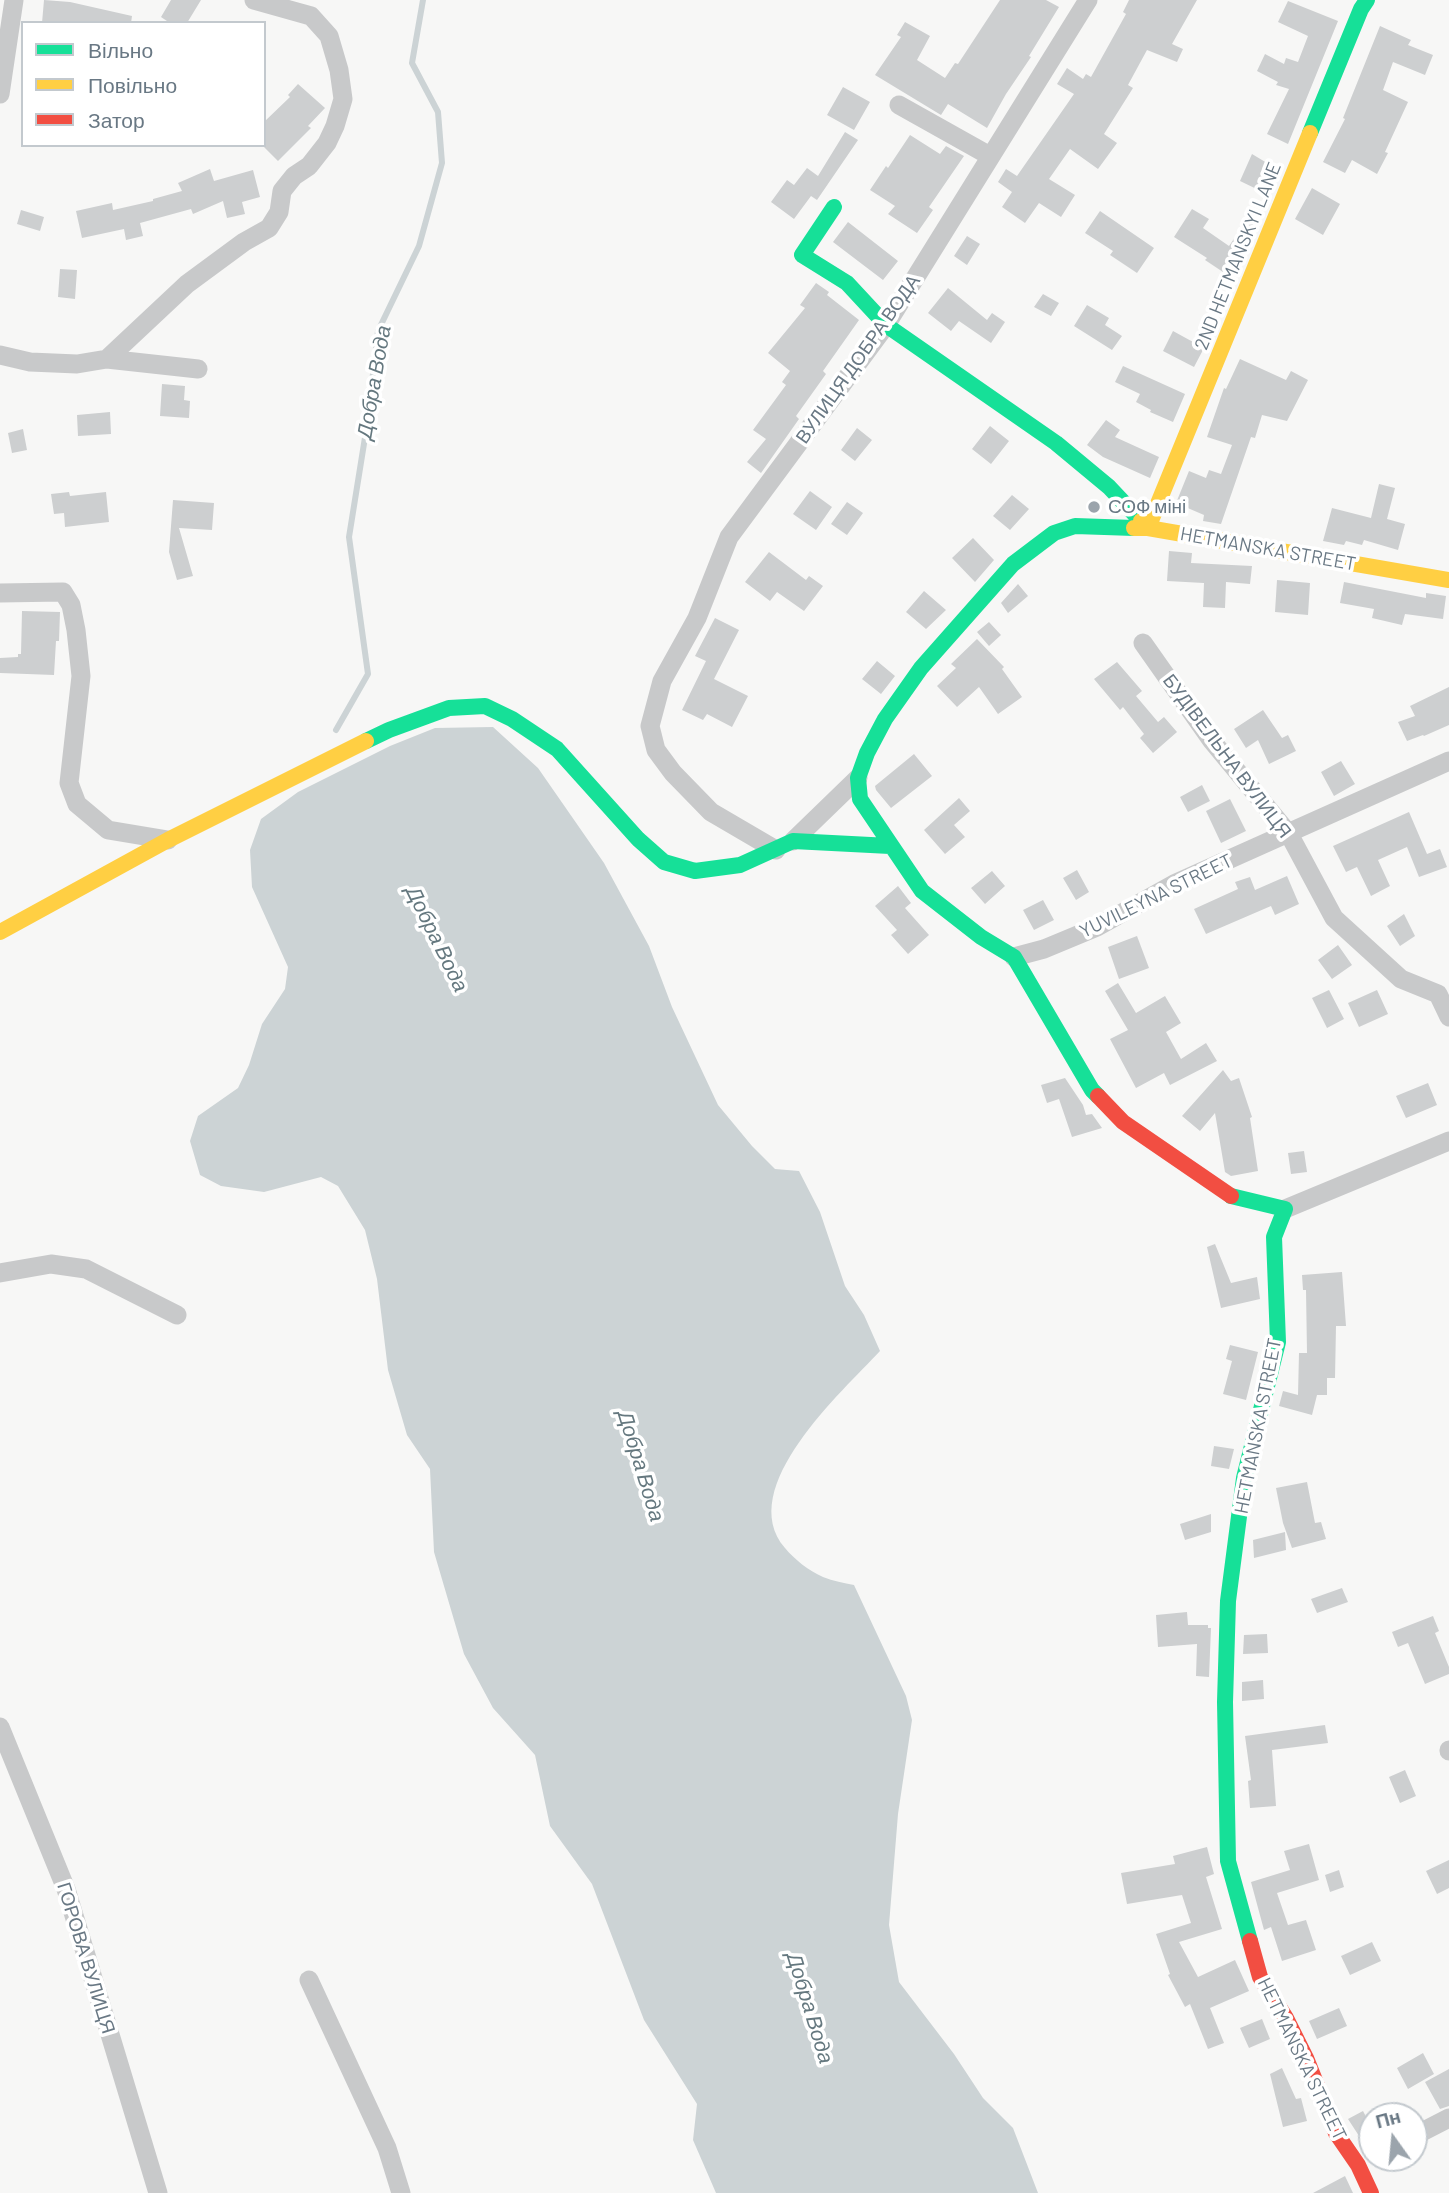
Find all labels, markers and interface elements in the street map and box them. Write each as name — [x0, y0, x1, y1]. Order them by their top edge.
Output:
legend — [21, 21, 266, 147]
text: Вільно — [88, 37, 153, 62]
text: Повільно — [88, 72, 177, 97]
text: Затор — [88, 107, 145, 132]
street label: 2ND HETMANSKYI LANE — [1190, 159, 1286, 353]
street label: ВУЛИЦЯ ДОБРА ВОДА — [791, 270, 925, 448]
water label: Добра Вода — [352, 323, 396, 441]
place label: СОФ міні — [1108, 496, 1186, 518]
marker: СОФ міні — [1086, 499, 1102, 515]
street label: HETMANSKA STREET — [1178, 522, 1358, 576]
street label: БУДІВЕЛЬНА ВУЛИЦЯ — [1158, 670, 1296, 842]
street label: YUVILEYNA STREET — [1076, 849, 1236, 943]
water label: Добра Вода — [401, 882, 473, 996]
street label: HETMANSKA STREET — [1230, 1336, 1286, 1516]
water label: Добра Вода — [612, 1407, 670, 1525]
street label: ГОРОВА ВУЛИЦЯ — [52, 1880, 120, 2036]
water label: Добра Вода — [781, 1949, 839, 2067]
street label: HETMANSKA STREET — [1253, 1974, 1351, 2144]
north arrow — [1358, 2102, 1428, 2172]
text: Пн — [1373, 2104, 1403, 2133]

